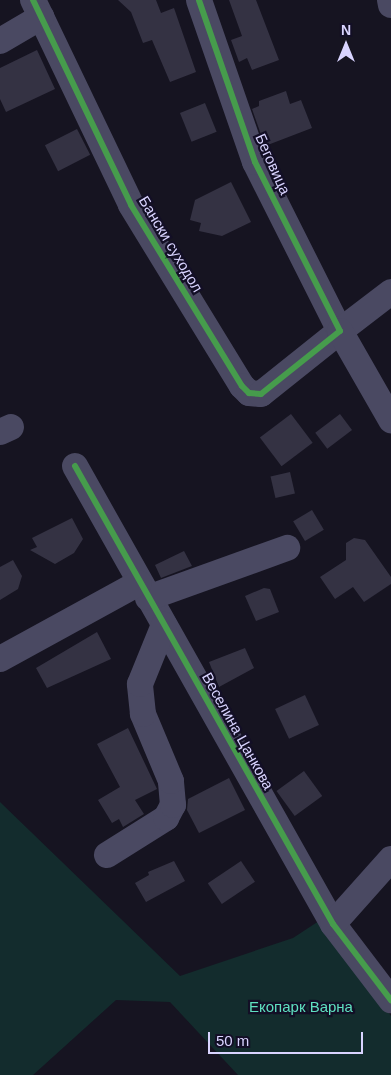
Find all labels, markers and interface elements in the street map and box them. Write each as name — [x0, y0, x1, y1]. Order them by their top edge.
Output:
north arrow — [321, 20, 371, 70]
text: N — [341, 22, 351, 38]
street label: Беговица — [252, 131, 294, 197]
street label: Бански суходол — [135, 193, 207, 295]
street label: Веселина Цанкова — [198, 669, 278, 793]
park label: Екопарк Варна — [249, 998, 353, 1016]
scale bar — [211, 1022, 366, 1054]
text: 50 m — [216, 1032, 249, 1049]

